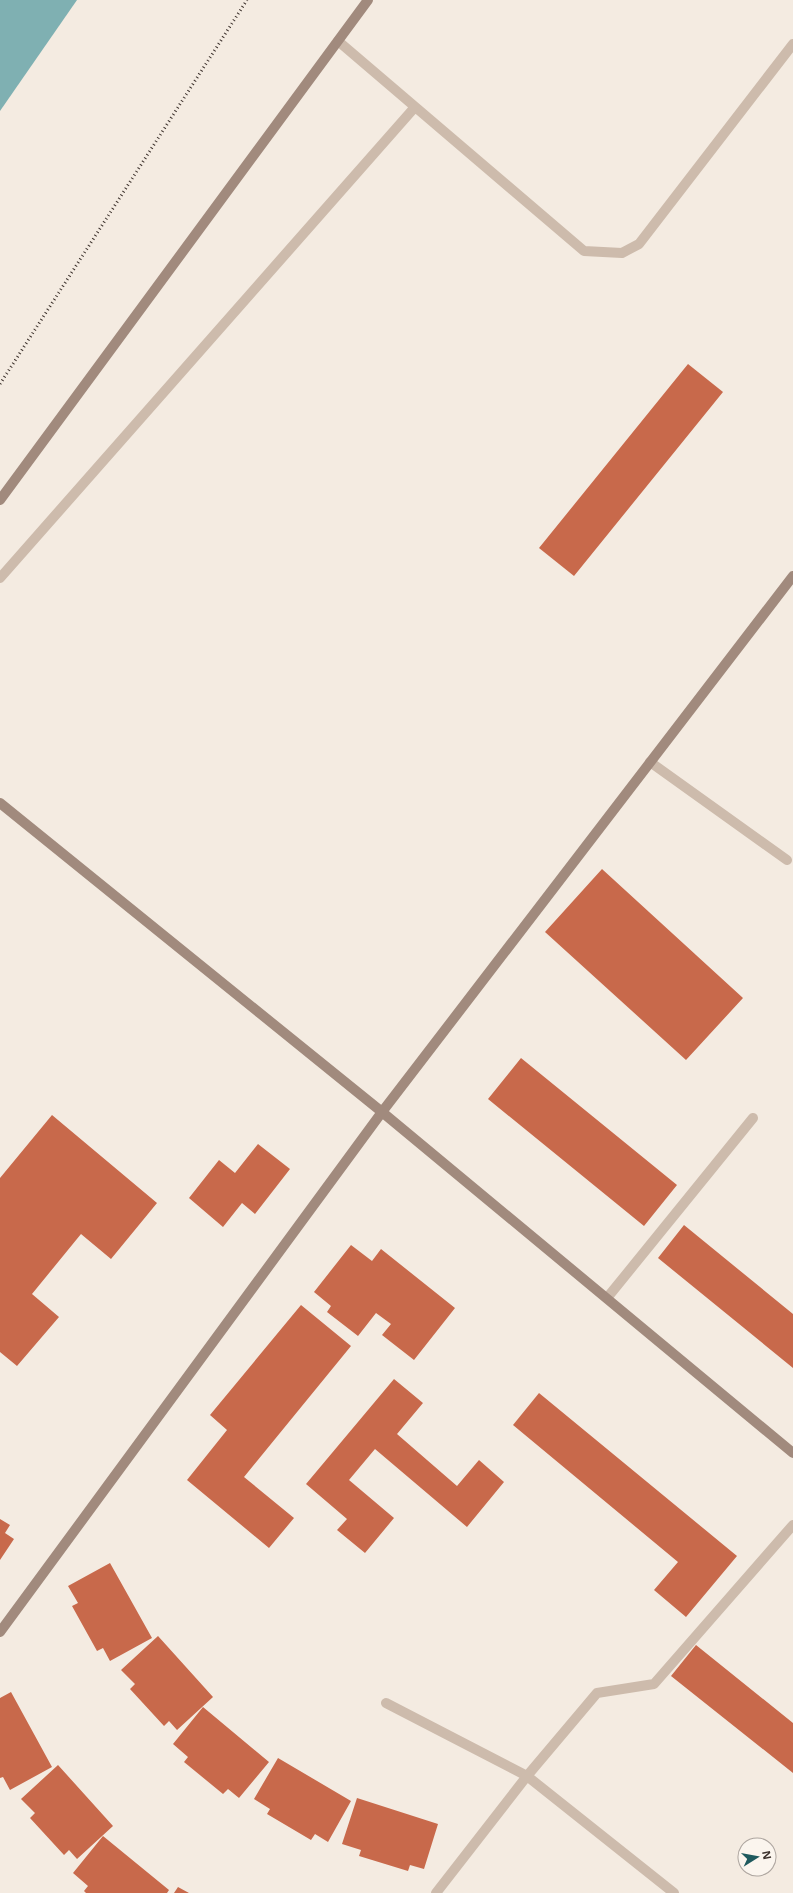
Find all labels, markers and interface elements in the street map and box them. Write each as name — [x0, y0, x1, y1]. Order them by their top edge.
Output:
north arrow — [737, 1837, 777, 1877]
text: N — [759, 1849, 776, 1861]

